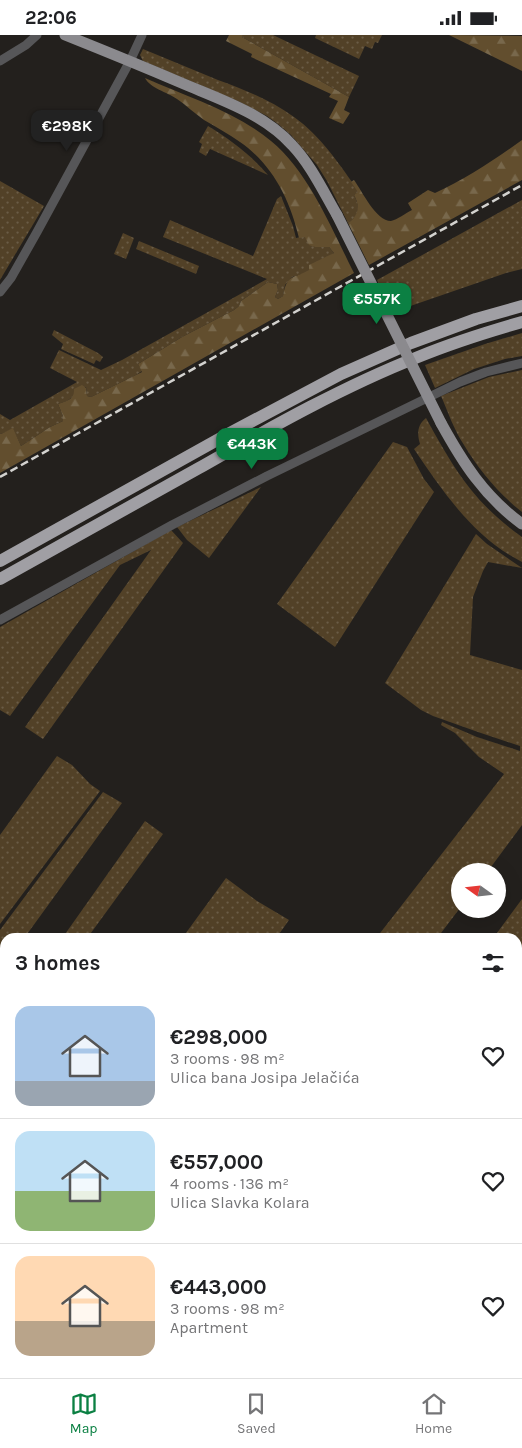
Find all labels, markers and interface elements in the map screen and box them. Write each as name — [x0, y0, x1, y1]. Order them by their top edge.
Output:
text: 22:06 — [25, 7, 77, 29]
pin: €298K — [32, 109, 102, 152]
text: €298K — [42, 116, 92, 135]
pin: €557K — [342, 283, 412, 325]
text: €557K — [353, 289, 401, 308]
pin: €443K — [217, 427, 287, 470]
text: €443K — [227, 434, 277, 453]
north arrow — [451, 863, 506, 917]
map controls — [451, 863, 506, 918]
icon: filters — [479, 949, 507, 977]
text: 3 homes — [15, 951, 100, 975]
text: €298,000 — [170, 1025, 268, 1049]
icon: home — [55, 1026, 115, 1086]
icon: heart — [479, 1042, 507, 1070]
text: 3 rooms · 98 m² — [170, 1049, 285, 1068]
text: Ulica bana Josipa Jelačića — [170, 1068, 360, 1087]
text: €557,000 — [170, 1150, 263, 1174]
icon: home — [55, 1151, 115, 1211]
icon: heart — [479, 1167, 507, 1195]
text: 4 rooms · 136 m² — [170, 1174, 289, 1193]
text: Ulica Slavka Kolara — [170, 1193, 310, 1212]
text: €443,000 — [170, 1275, 267, 1299]
icon: home — [55, 1276, 115, 1336]
icon: heart — [479, 1292, 507, 1320]
text: 3 rooms · 98 m² — [170, 1299, 285, 1318]
text: Apartment — [170, 1318, 248, 1337]
tab: Map — [70, 1390, 98, 1437]
tab: Saved — [237, 1390, 276, 1437]
tab: Home — [415, 1390, 452, 1437]

